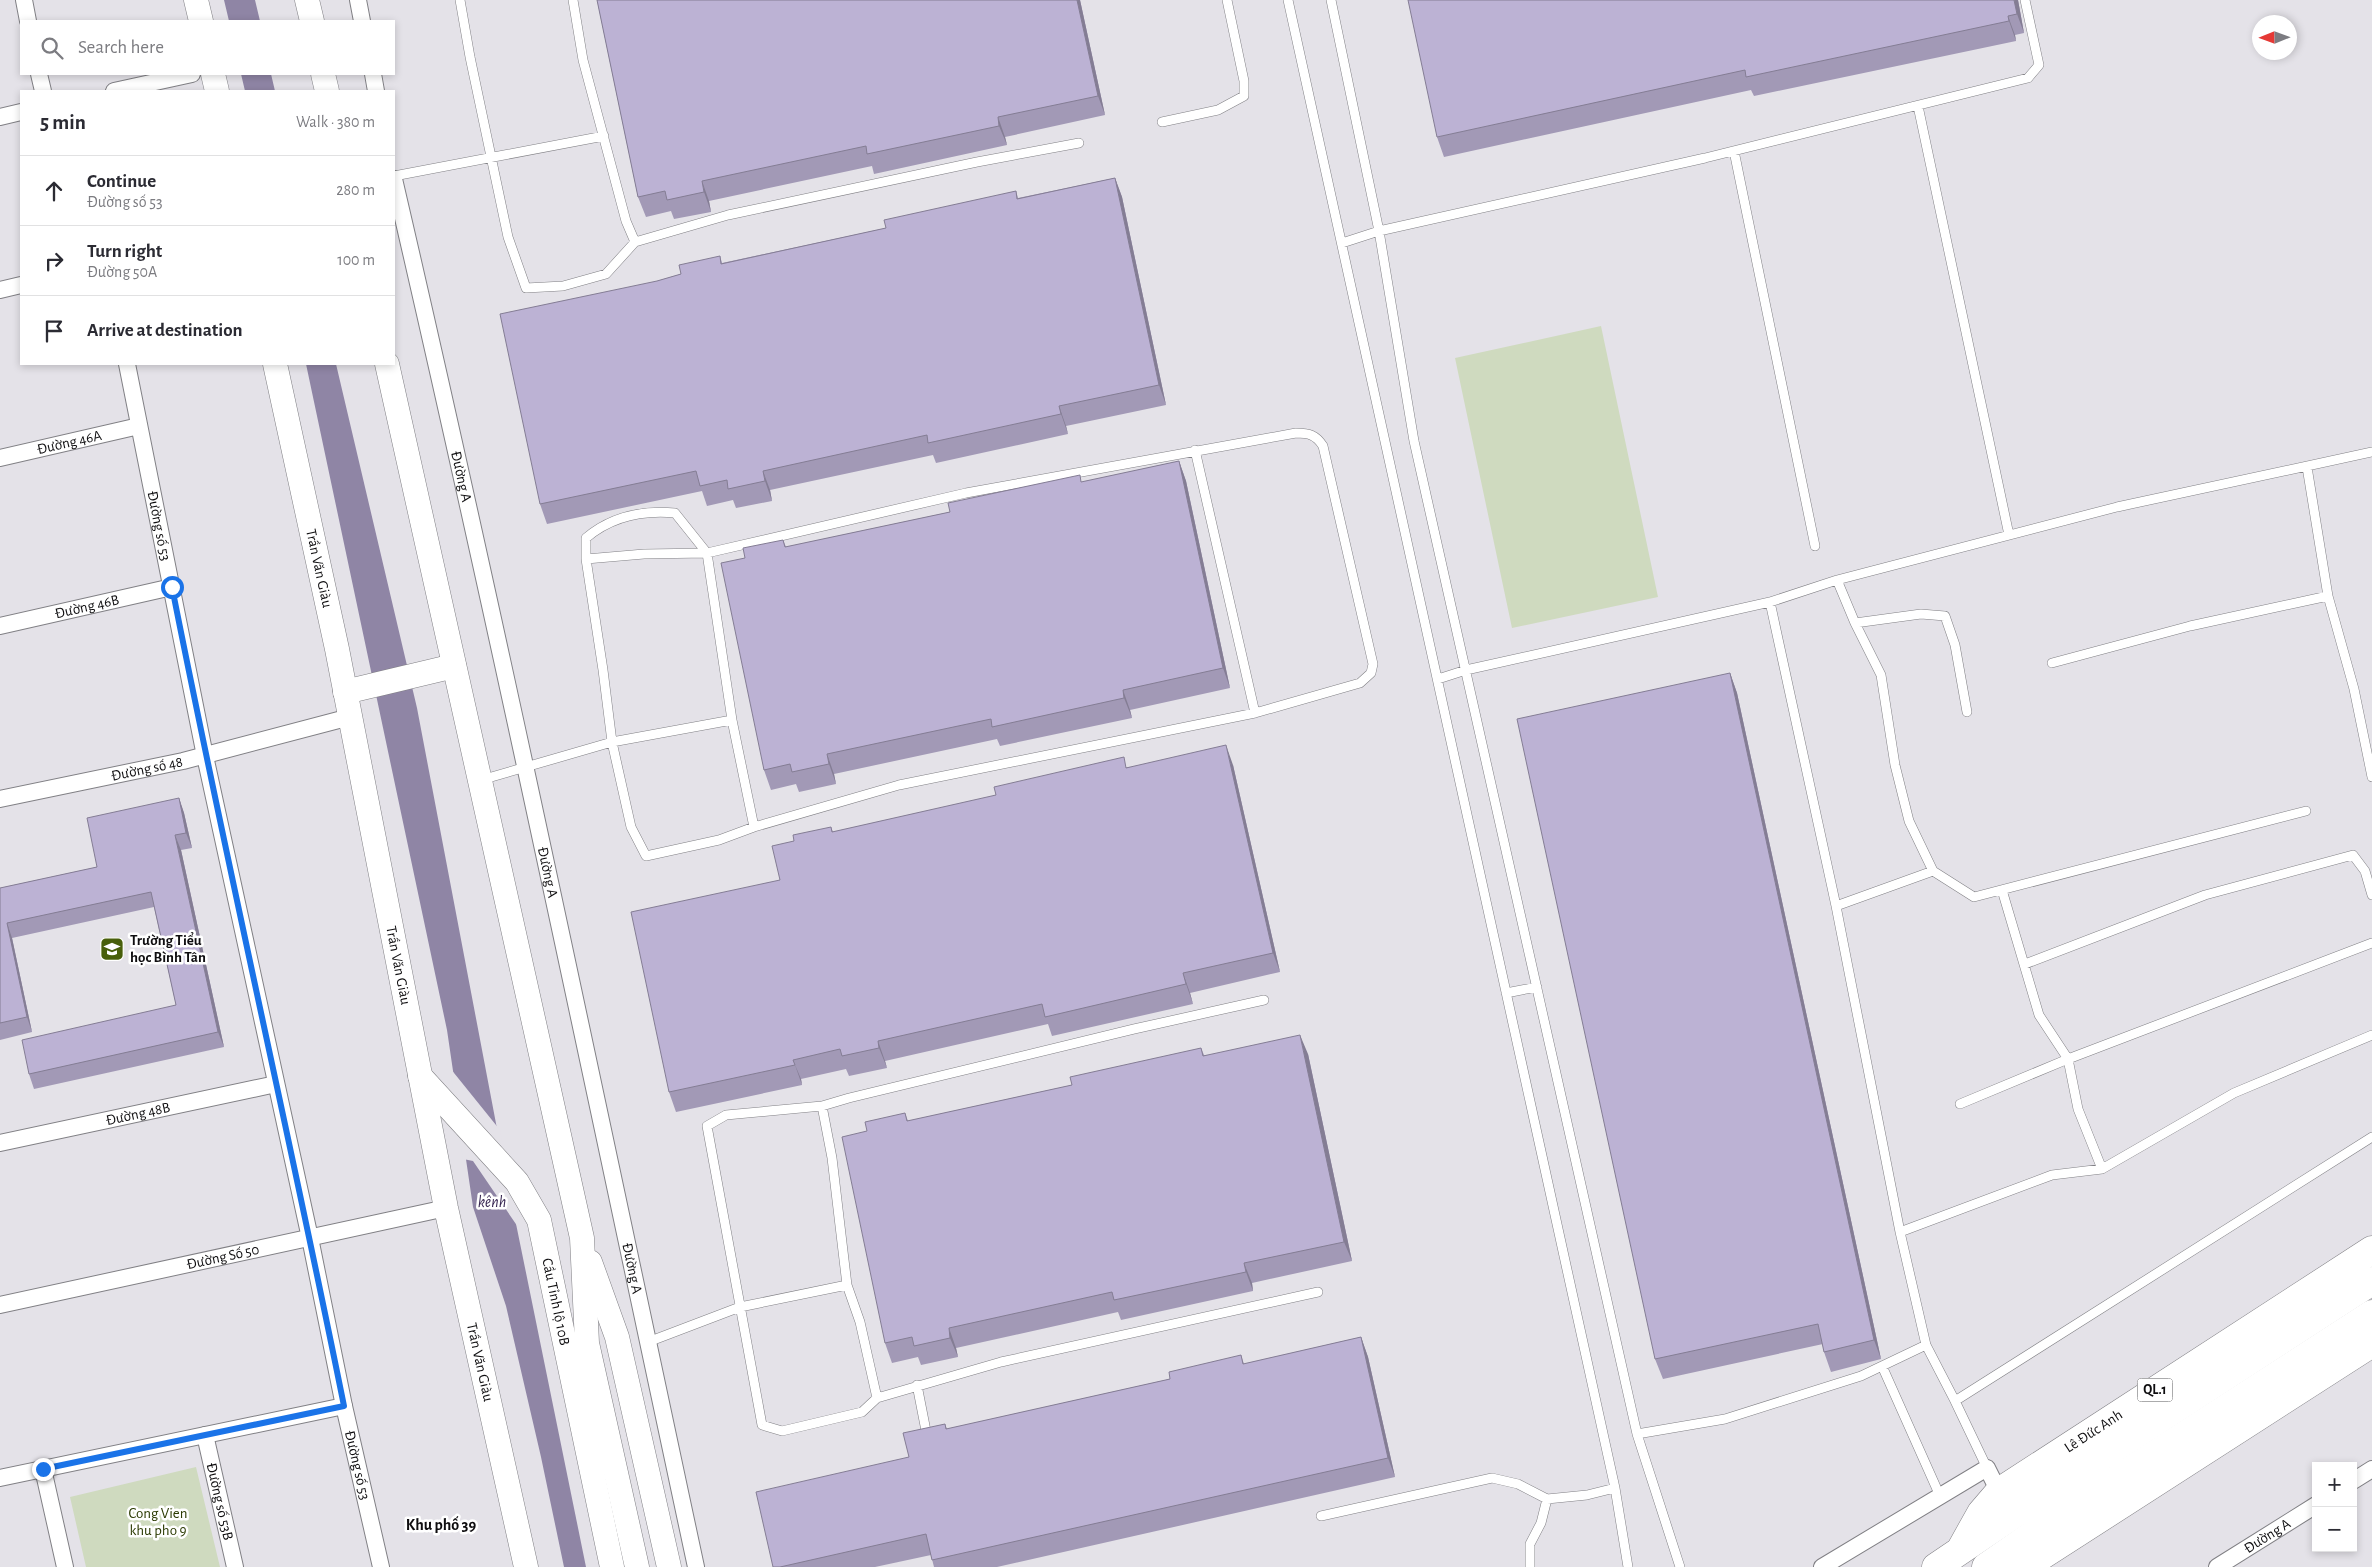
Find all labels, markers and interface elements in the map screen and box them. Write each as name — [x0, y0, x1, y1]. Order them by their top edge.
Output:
north arrow — [2252, 15, 2297, 60]
search box — [20, 20, 395, 75]
icon: search — [38, 34, 66, 62]
text: Search here — [78, 38, 164, 57]
text: 5 min — [40, 112, 86, 133]
text: Walk · 380 m — [296, 114, 375, 130]
text: Continue — [87, 172, 156, 191]
icon: ahead — [40, 177, 68, 205]
text: 280 m — [336, 182, 375, 198]
text: Đường số 53 — [87, 194, 163, 210]
text: Turn right — [87, 242, 162, 261]
icon: right — [40, 247, 68, 275]
text: 100 m — [337, 252, 375, 268]
text: Đường 50A — [87, 264, 157, 280]
icon: arrive — [40, 317, 68, 345]
text: Arrive at destination — [87, 321, 243, 340]
street label: Đường 46A — [35, 427, 103, 457]
street label: Đường A — [449, 450, 475, 504]
street label: Đường số 53 — [145, 490, 173, 562]
street label: Trần Văn Giàu — [304, 528, 335, 609]
route start — [161, 576, 184, 599]
street label: Đường 46B — [53, 592, 120, 621]
street label: Đường số 48 — [110, 754, 184, 783]
street label: Đường A — [535, 845, 561, 899]
street label: Trần Văn Giàu — [384, 925, 414, 1006]
place label: Trường Tiểu học Bình Tân — [130, 932, 206, 965]
school or university icon: Trường Tiểu học Bình Tân — [99, 936, 125, 962]
street label: Đường 48B — [104, 1099, 171, 1128]
water label: kênh — [478, 1194, 506, 1210]
street label: Đường Số 50 — [185, 1241, 261, 1272]
street label: Đường A — [620, 1241, 645, 1295]
street label: Cầu Tỉnh lộ 10B — [540, 1257, 573, 1347]
street label: Trần Văn Giàu — [464, 1321, 496, 1403]
road number: QL.1 — [2138, 1378, 2172, 1402]
street label: Lê Đức Anh — [2062, 1407, 2125, 1455]
street label: Đường số 53 — [342, 1429, 373, 1501]
route end — [32, 1458, 55, 1481]
street label: Đường số 53B — [204, 1461, 236, 1541]
map controls — [2312, 1462, 2357, 1552]
button: + — [2312, 1462, 2357, 1507]
park label: Cong Vien khu pho 9 — [129, 1506, 187, 1538]
button: − — [2312, 1507, 2357, 1552]
street label: Đường A — [2241, 1515, 2293, 1556]
district label: Khu phố 39 — [406, 1516, 476, 1533]

